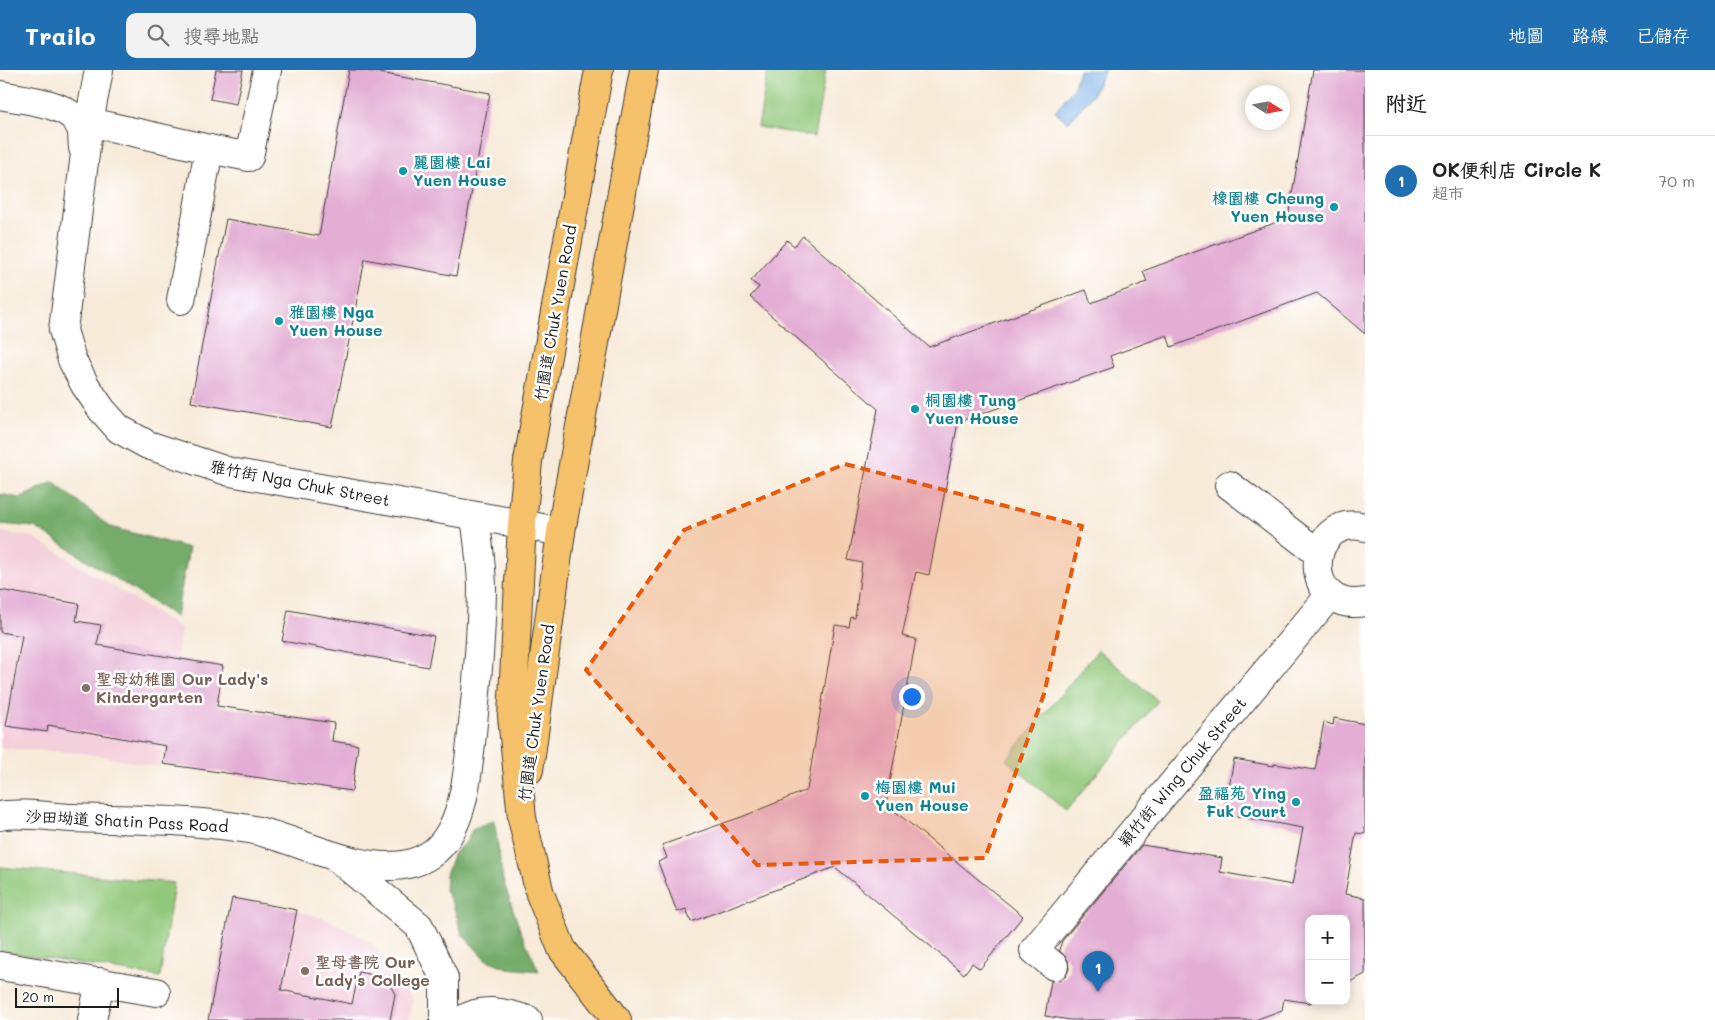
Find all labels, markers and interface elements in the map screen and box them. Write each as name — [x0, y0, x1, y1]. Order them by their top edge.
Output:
search box — [126, 13, 476, 58]
text: Trailo — [25, 20, 96, 51]
icon: search — [144, 21, 172, 49]
text: 搜尋地點 — [184, 23, 260, 48]
text: 地圖 — [1508, 23, 1544, 47]
text: 路線 — [1572, 23, 1608, 47]
text: 已儲存 — [1636, 23, 1690, 47]
north arrow — [1245, 85, 1290, 130]
text: 附近 — [1385, 89, 1427, 116]
place label: 麗園樓 Lai Yuen House — [413, 151, 507, 190]
text: OK便利店 Circle K — [1432, 157, 1601, 182]
marker: 麗園樓 Lai Yuen House — [397, 165, 409, 177]
text: 1 — [1397, 170, 1405, 191]
text: 70 m — [1658, 170, 1695, 191]
text: 超市 — [1432, 182, 1464, 203]
place label: 橡園樓 Cheung Yuen House — [1212, 187, 1324, 226]
marker: 橡園樓 Cheung Yuen House — [1328, 201, 1340, 213]
street label: 竹園道 Chuk Yuen Road — [529, 223, 580, 403]
place label: 雅園樓 Nga Yuen House — [289, 301, 383, 340]
marker: 雅園樓 Nga Yuen House — [273, 315, 285, 327]
place label: 桐園樓 Tung Yuen House — [925, 389, 1019, 428]
marker: 桐園樓 Tung Yuen House — [909, 403, 921, 415]
street label: 雅竹街 Nga Chuk Street — [208, 455, 392, 510]
street label: 竹園道 Chuk Yuen Road — [513, 623, 558, 803]
place label: 聖母幼稚園 Our Lady's Kindergarten — [96, 668, 268, 707]
marker: 聖母幼稚園 Our Lady's Kindergarten — [80, 682, 92, 694]
your location — [899, 684, 925, 710]
street label: 穎竹街 Wing Chuk Street — [1113, 693, 1250, 851]
place label: 梅園樓 Mui Yuen House — [875, 776, 969, 815]
place label: 盈福苑 Ying Fuk Court — [1198, 782, 1286, 821]
marker: 梅園樓 Mui Yuen House — [859, 790, 871, 802]
marker: 盈福苑 Ying Fuk Court — [1290, 796, 1302, 808]
street label: 沙田坳道 Shatin Pass Road — [25, 805, 229, 836]
map controls — [1305, 915, 1350, 1005]
button: + — [1305, 915, 1350, 960]
place label: 聖母書院 Our Lady's College — [315, 951, 430, 990]
pin: 1 — [1082, 951, 1114, 992]
button: − — [1305, 960, 1350, 1005]
marker: 聖母書院 Our Lady's College — [299, 965, 311, 977]
scale bar — [15, 985, 119, 1008]
text: 20 m — [22, 987, 54, 1006]

